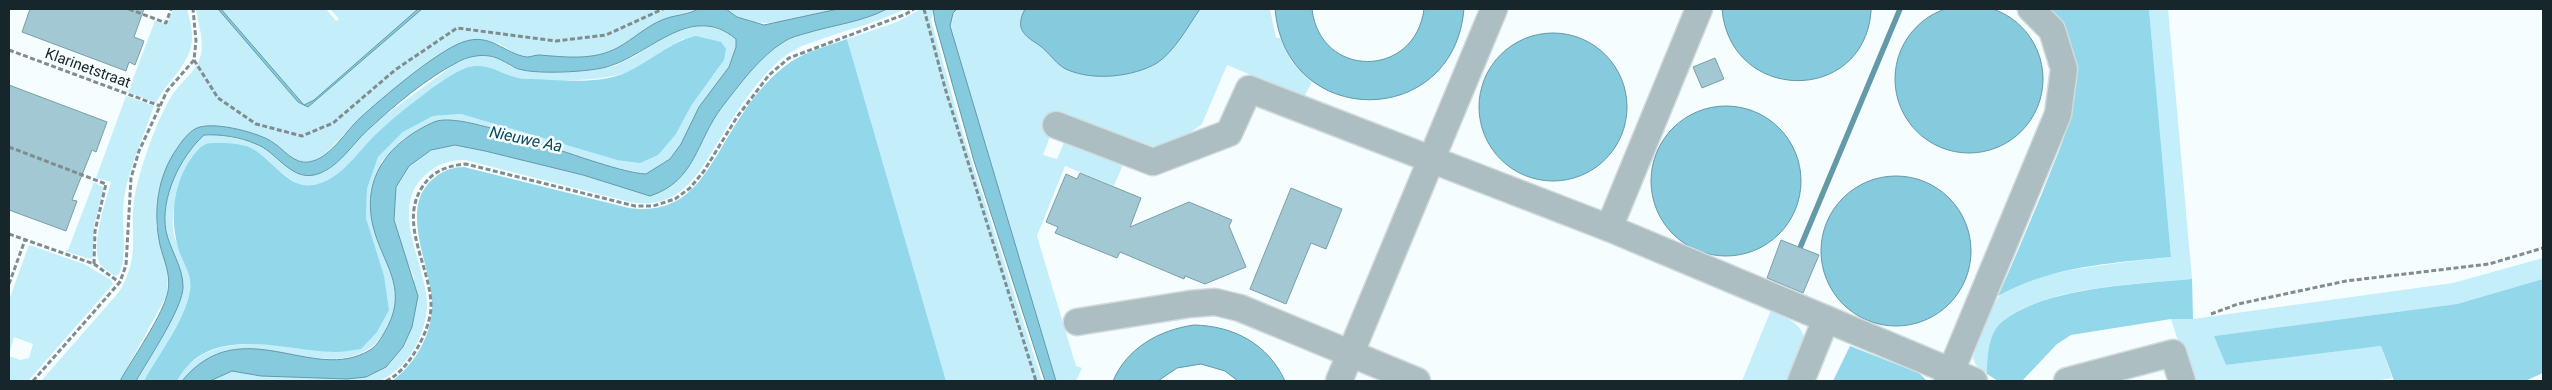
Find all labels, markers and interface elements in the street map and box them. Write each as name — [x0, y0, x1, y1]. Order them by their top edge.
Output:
street label: Klarinetstraat — [43, 44, 133, 92]
water label: Nieuwe Aa — [488, 122, 564, 156]

